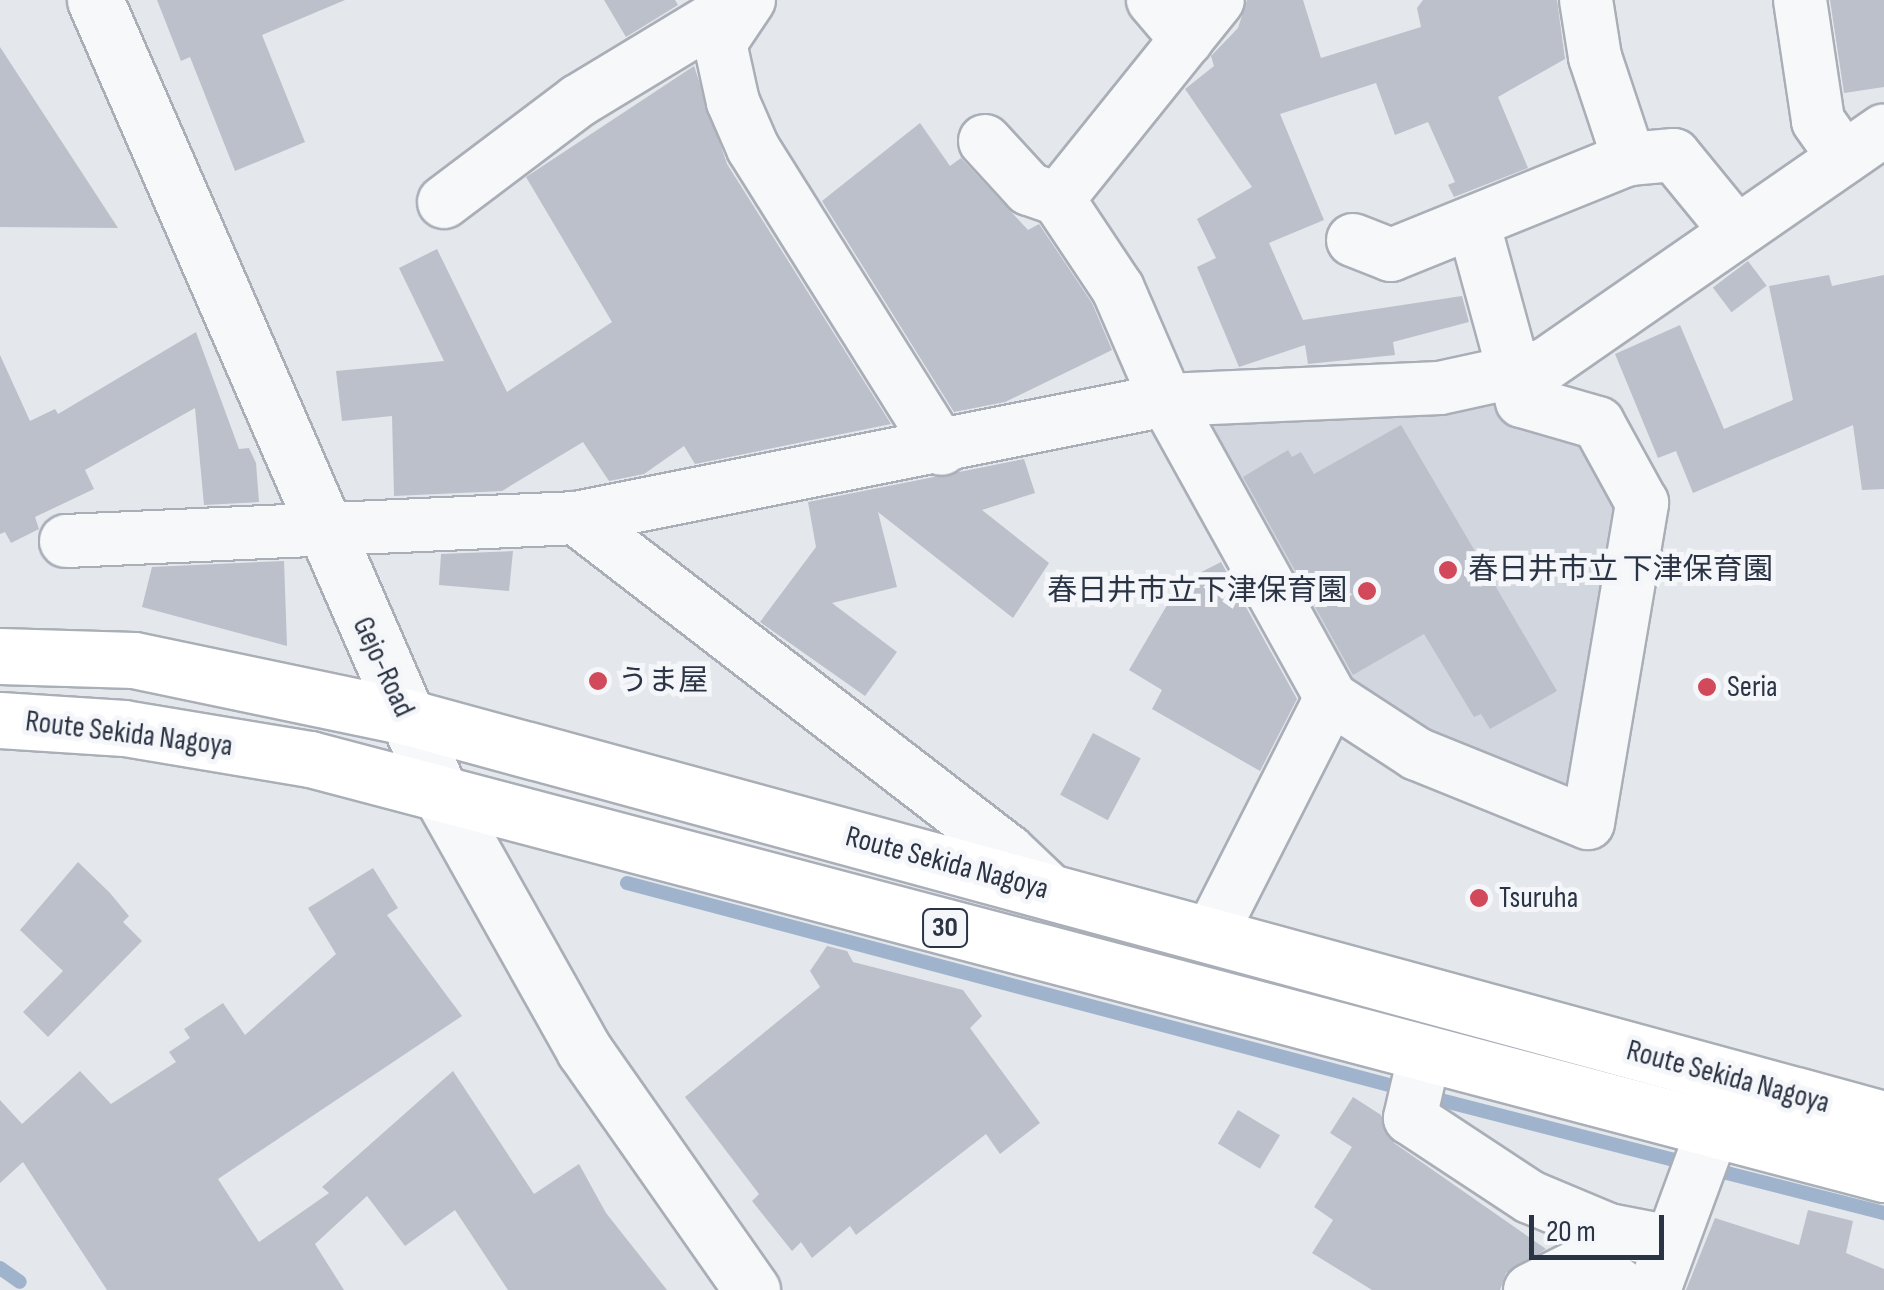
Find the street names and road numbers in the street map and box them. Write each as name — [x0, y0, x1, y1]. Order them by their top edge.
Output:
street label: Gejo-Road — [344, 611, 422, 723]
street label: Route Sekida Nagoya — [23, 703, 235, 765]
street label: Route Sekida Nagoya — [842, 819, 1052, 907]
road number: 30 — [920, 905, 970, 951]
street label: Route Sekida Nagoya — [1623, 1033, 1833, 1121]

